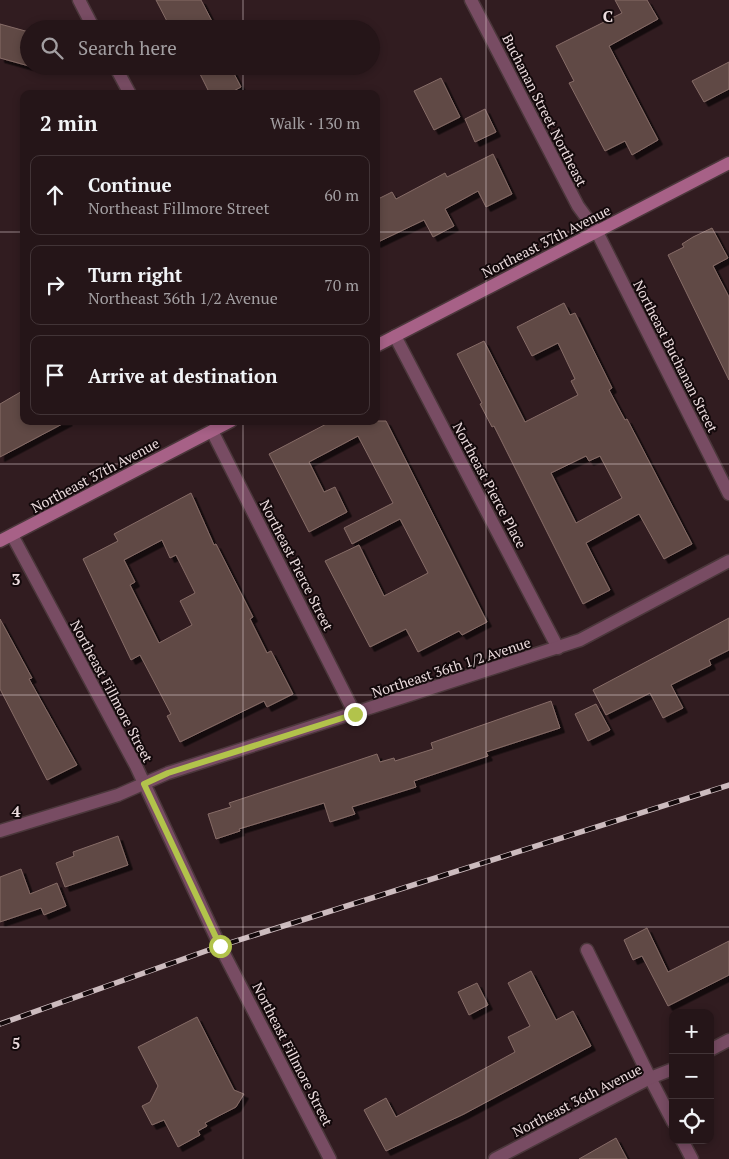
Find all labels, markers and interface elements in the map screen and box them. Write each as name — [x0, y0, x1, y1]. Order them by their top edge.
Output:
text: C — [603, 5, 613, 27]
search box — [20, 20, 380, 75]
street label: Buchanan Street Northeast — [498, 31, 592, 190]
icon: search — [38, 34, 66, 62]
text: Search here — [78, 35, 177, 60]
text: 2 min — [40, 109, 97, 137]
text: Walk · 130 m — [270, 112, 360, 134]
text: Continue — [88, 172, 172, 197]
icon: ahead — [41, 181, 69, 209]
text: 60 m — [324, 184, 359, 206]
text: Northeast Fillmore Street — [88, 197, 270, 219]
street label: Northeast 37th Avenue — [478, 200, 614, 282]
text: Turn right — [88, 262, 182, 287]
icon: right — [41, 271, 69, 299]
text: 70 m — [324, 274, 359, 296]
street label: Northeast Buchanan Street — [629, 277, 723, 436]
text: Northeast 36th 1/2 Avenue — [88, 287, 278, 309]
icon: arrive — [41, 361, 69, 389]
text: Arrive at destination — [88, 363, 277, 388]
street label: Northeast Pierce Place — [449, 419, 531, 551]
street label: Northeast 37th Avenue — [28, 433, 162, 517]
street label: Northeast Pierce Street — [256, 496, 339, 634]
text: 3 — [11, 568, 21, 590]
street label: Northeast Fillmore Street — [66, 616, 158, 766]
street label: Northeast 36th 1/2 Avenue — [369, 632, 533, 702]
route end — [344, 703, 367, 726]
text: 4 — [11, 800, 21, 822]
route start — [209, 935, 232, 958]
street label: Northeast Fillmore Street — [248, 979, 338, 1130]
map controls — [669, 1009, 714, 1144]
button: + — [669, 1009, 714, 1054]
text: 5 — [11, 1032, 21, 1054]
button: − — [669, 1054, 714, 1099]
street label: Northeast 36th Avenue — [509, 1059, 645, 1141]
button: locate — [669, 1099, 714, 1144]

